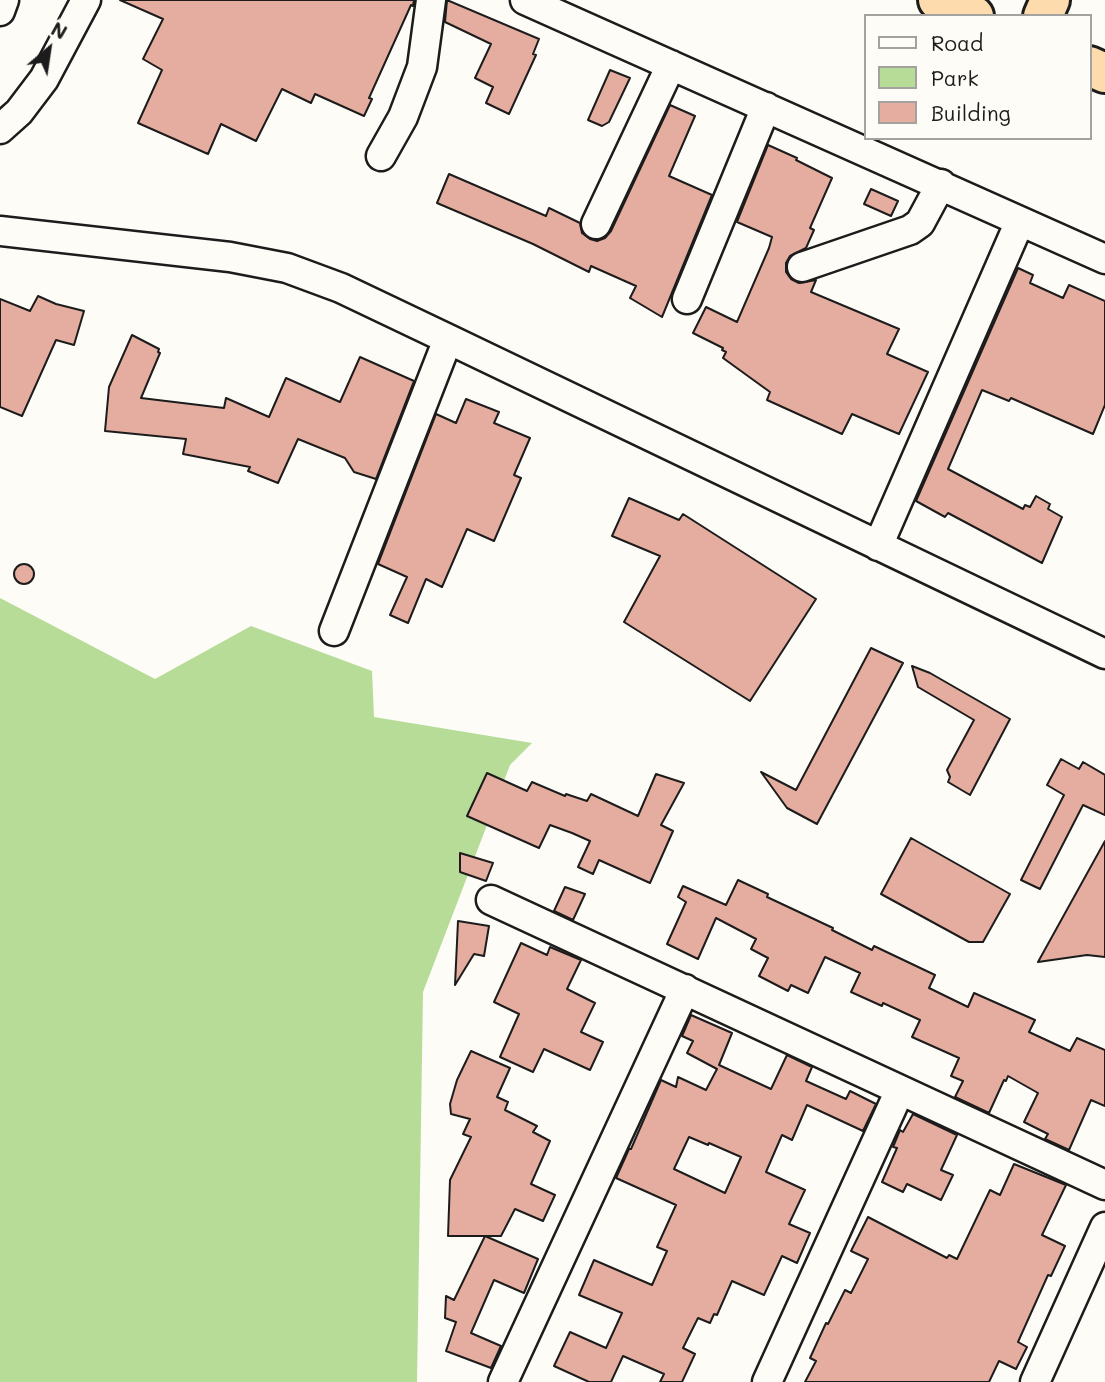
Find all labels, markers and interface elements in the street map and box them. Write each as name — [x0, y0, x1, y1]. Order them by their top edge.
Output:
north arrow — [14, 14, 84, 84]
legend — [864, 14, 1091, 140]
text: N — [47, 16, 72, 45]
text: Road — [931, 29, 983, 56]
text: Park — [931, 64, 979, 91]
text: Building — [931, 99, 1011, 126]

